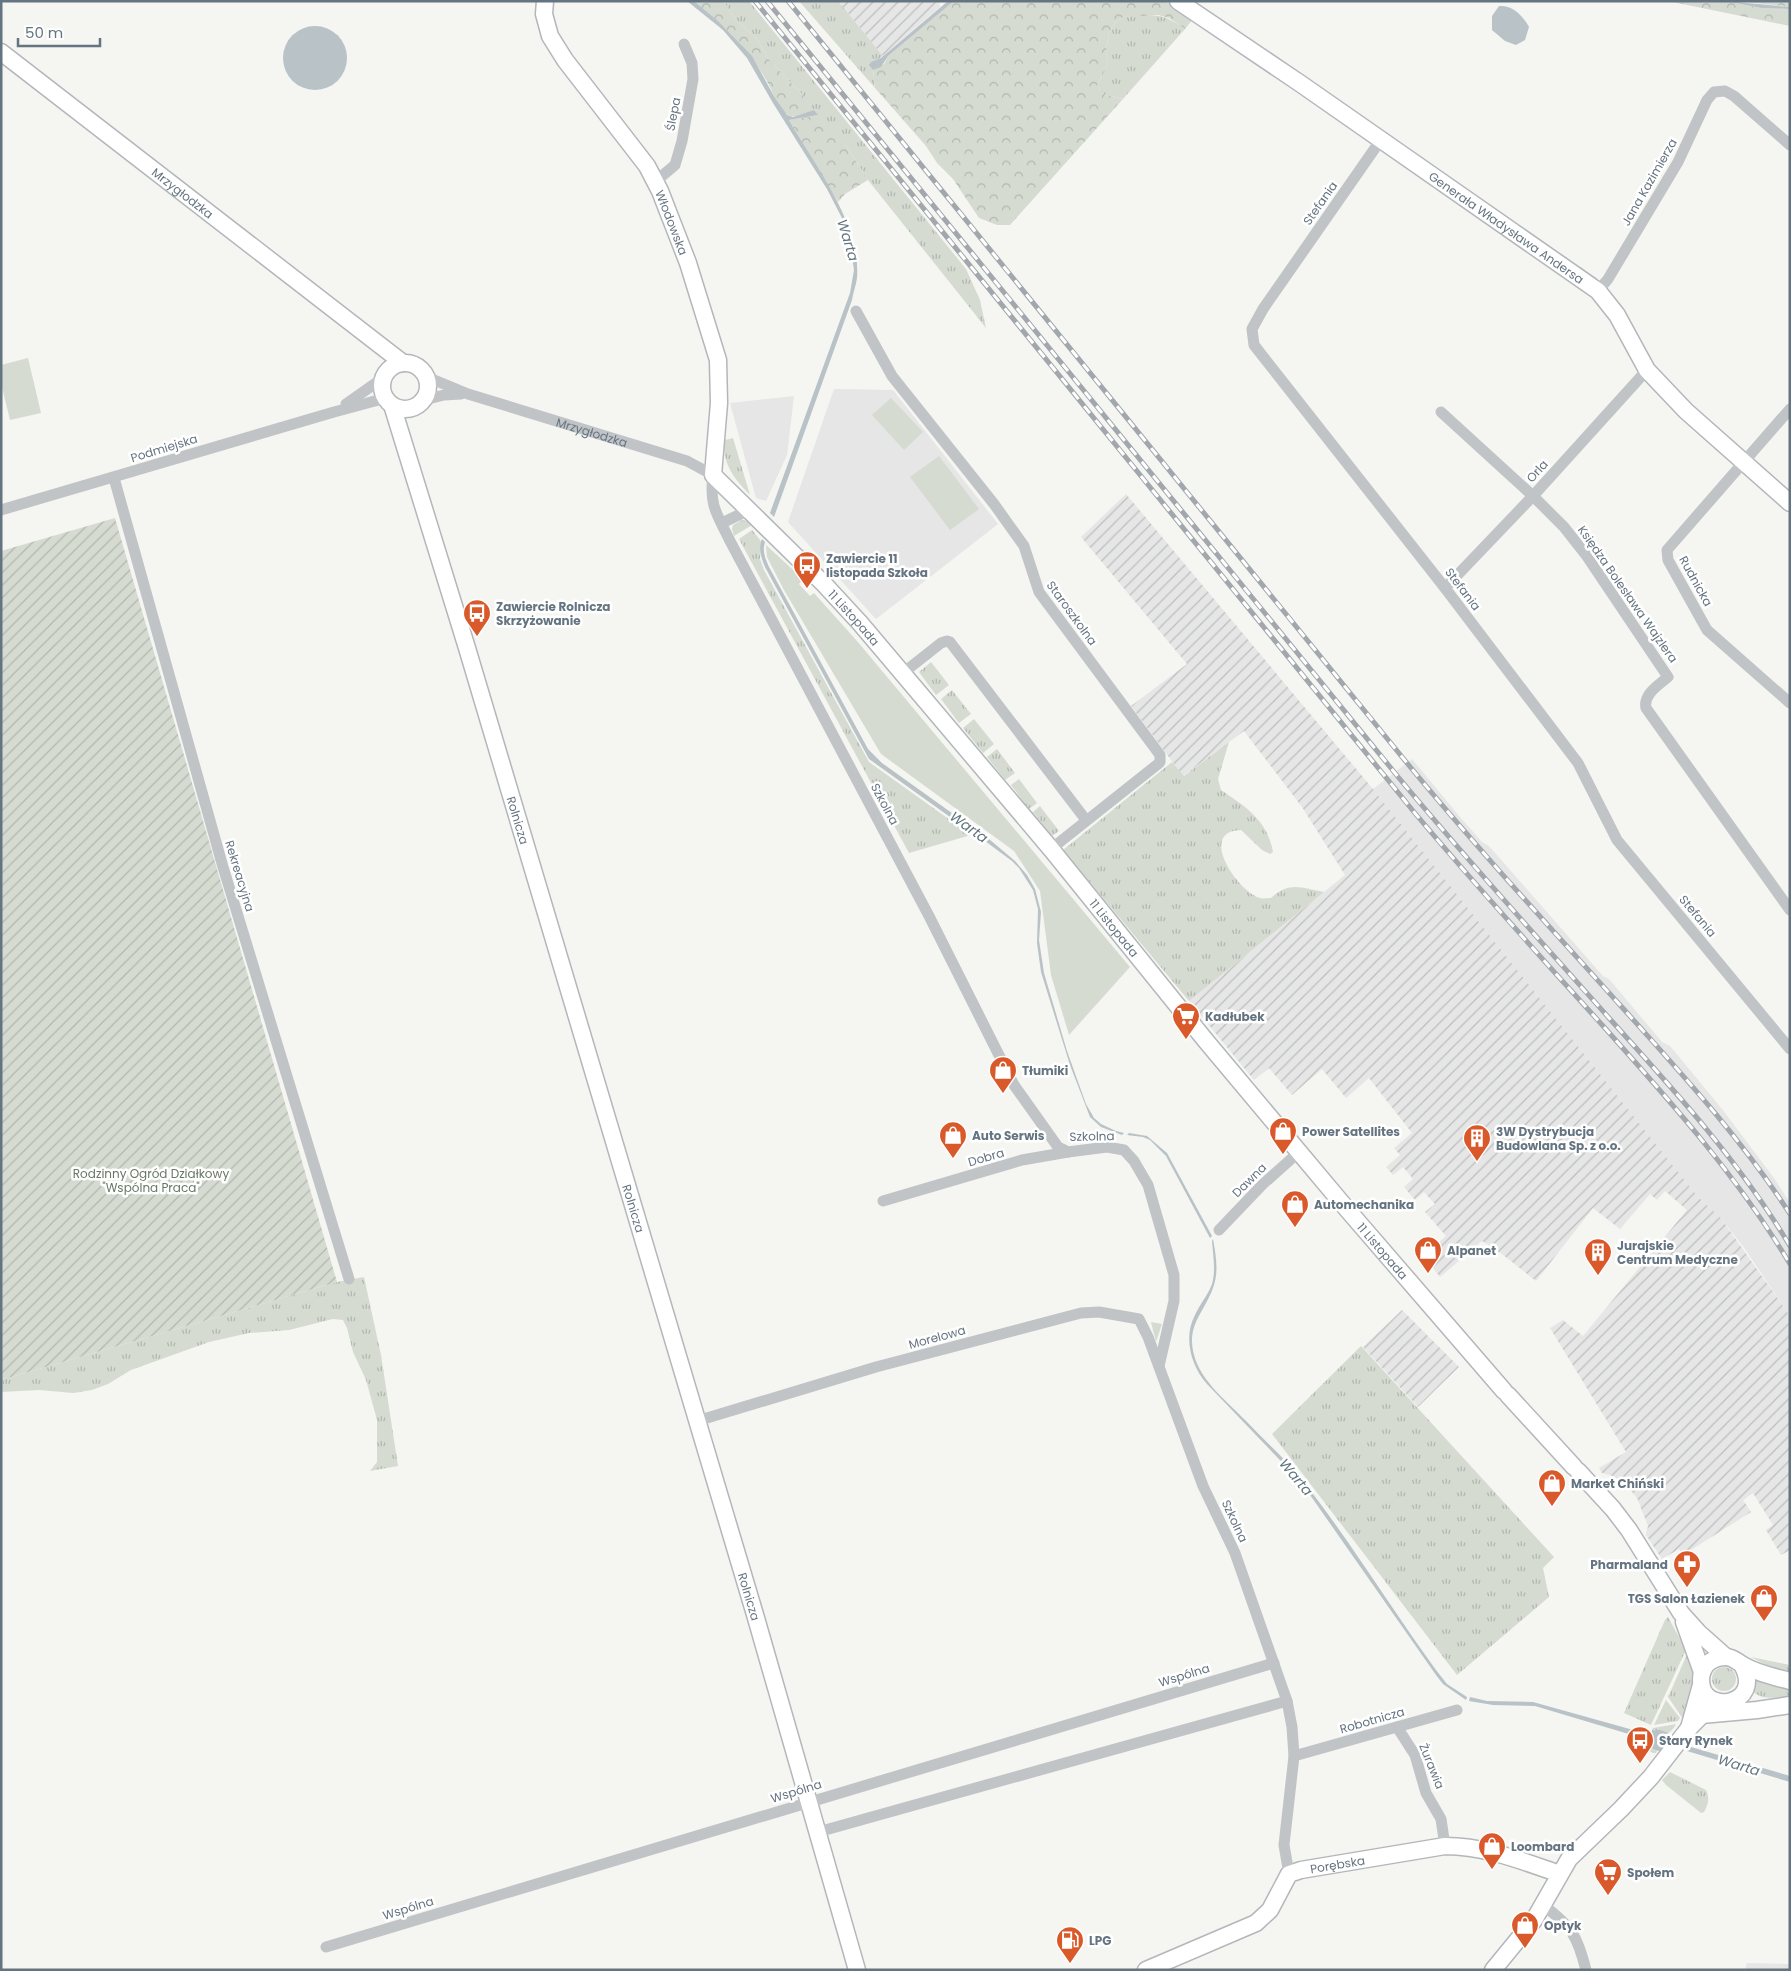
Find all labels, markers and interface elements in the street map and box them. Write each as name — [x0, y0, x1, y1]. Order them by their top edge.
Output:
scale bar — [18, 15, 100, 47]
text: 50 m — [25, 22, 63, 43]
street label: Ślepa — [661, 96, 685, 132]
street label: Jana Kazimierza — [1617, 135, 1681, 229]
street label: Mrzygłodzka — [149, 163, 217, 222]
street label: Generała Władysława Andersa — [1426, 167, 1588, 287]
street label: Stefania — [1299, 178, 1341, 228]
street label: Włodowska — [652, 187, 693, 257]
water label: Warta — [832, 217, 864, 264]
street label: Mrzygłodzka — [554, 413, 630, 451]
street label: Podmiejska — [129, 430, 199, 466]
street label: Orla — [1522, 456, 1552, 486]
street label: Księdza Bolesława Wajzlera — [1574, 522, 1682, 666]
bus stop icon: Zawiercie 11 listopada Szkoła — [792, 550, 822, 589]
place label: Zawiercie 11 listopada Szkoła — [826, 550, 928, 581]
street label: Rudnicka — [1675, 553, 1717, 609]
street label: Stefania — [1441, 564, 1485, 614]
street label: Staroszkolna — [1043, 577, 1101, 649]
street label: 11 Listopada — [825, 586, 884, 649]
bus stop icon: Zawiercie Rolnicza Skrzyżowanie — [462, 598, 492, 637]
place label: Zawiercie Rolnicza Skrzyżowanie — [496, 598, 611, 629]
street label: Szkolna — [867, 780, 903, 828]
street label: Rolnicza — [503, 794, 534, 846]
water label: Warta — [946, 806, 993, 848]
street label: Rekreacyjna — [221, 838, 259, 914]
street label: Stefania — [1676, 892, 1720, 940]
street label: 11 Listopada — [1086, 895, 1143, 960]
supermarket icon: Kadłubek — [1171, 1001, 1201, 1040]
place label: Kadłubek — [1205, 1008, 1265, 1025]
shop icon: Tłumiki — [988, 1055, 1018, 1094]
place label: Tłumiki — [1022, 1062, 1068, 1079]
shop icon: Power Satellites — [1268, 1116, 1298, 1155]
shop icon: Auto Serwis — [938, 1120, 968, 1159]
place label: Power Satellites — [1302, 1123, 1400, 1140]
building icon: 3W Dystrybucja Budowlana Sp. z o.o. — [1462, 1123, 1492, 1162]
place label: 3W Dystrybucja Budowlana Sp. z o.o. — [1496, 1123, 1621, 1154]
place label: Auto Serwis — [972, 1127, 1045, 1144]
street label: Szkolna — [1069, 1127, 1115, 1145]
street label: Dobra — [966, 1144, 1006, 1170]
street label: Dawna — [1228, 1159, 1270, 1201]
park label: Rodzinny Ogród Działkowy "Wspólna Praca" — [73, 1165, 229, 1196]
street label: Rolnicza — [619, 1182, 649, 1234]
shop icon: Automechanika — [1280, 1189, 1310, 1228]
place label: Automechanika — [1314, 1196, 1414, 1213]
street label: 11 Listopada — [1354, 1219, 1412, 1283]
shop icon: Alpanet — [1413, 1235, 1443, 1274]
building icon: Jurajskie Centrum Medyczne — [1583, 1237, 1613, 1276]
place label: Jurajskie Centrum Medyczne — [1617, 1237, 1738, 1268]
place label: Alpanet — [1447, 1242, 1496, 1259]
street label: Morelowa — [907, 1321, 967, 1353]
water label: Warta — [1275, 1454, 1318, 1500]
shop icon: Market Chiński — [1537, 1468, 1567, 1507]
place label: Market Chiński — [1571, 1475, 1664, 1492]
street label: Szkolna — [1218, 1497, 1252, 1545]
pharmacy icon: Pharmaland — [1672, 1549, 1702, 1588]
place label: Pharmaland — [1590, 1556, 1668, 1573]
street label: Rolnicza — [734, 1570, 765, 1623]
shop icon: TGS Salon Łazienek — [1749, 1583, 1779, 1622]
place label: TGS Salon Łazienek — [1628, 1590, 1746, 1607]
street label: Wspólna — [1156, 1659, 1212, 1691]
street label: Robotnicza — [1338, 1703, 1406, 1737]
bus stop icon: Stary Rynek — [1625, 1725, 1655, 1764]
place label: Stary Rynek — [1659, 1732, 1734, 1749]
street label: Żurawia — [1415, 1741, 1449, 1791]
water label: Warta — [1716, 1749, 1763, 1781]
street label: Wspólna — [768, 1775, 824, 1807]
shop icon: Loombard — [1477, 1831, 1507, 1870]
place label: Loombard — [1511, 1838, 1574, 1855]
street label: Porębska — [1309, 1851, 1366, 1877]
supermarket icon: Społem — [1593, 1857, 1623, 1896]
place label: Społem — [1627, 1864, 1674, 1881]
street label: Wspólna — [380, 1892, 436, 1924]
shop icon: Optyk — [1510, 1910, 1540, 1949]
place label: Optyk — [1544, 1917, 1582, 1934]
fuel station icon: LPG — [1055, 1925, 1085, 1964]
place label: LPG — [1089, 1932, 1111, 1949]

